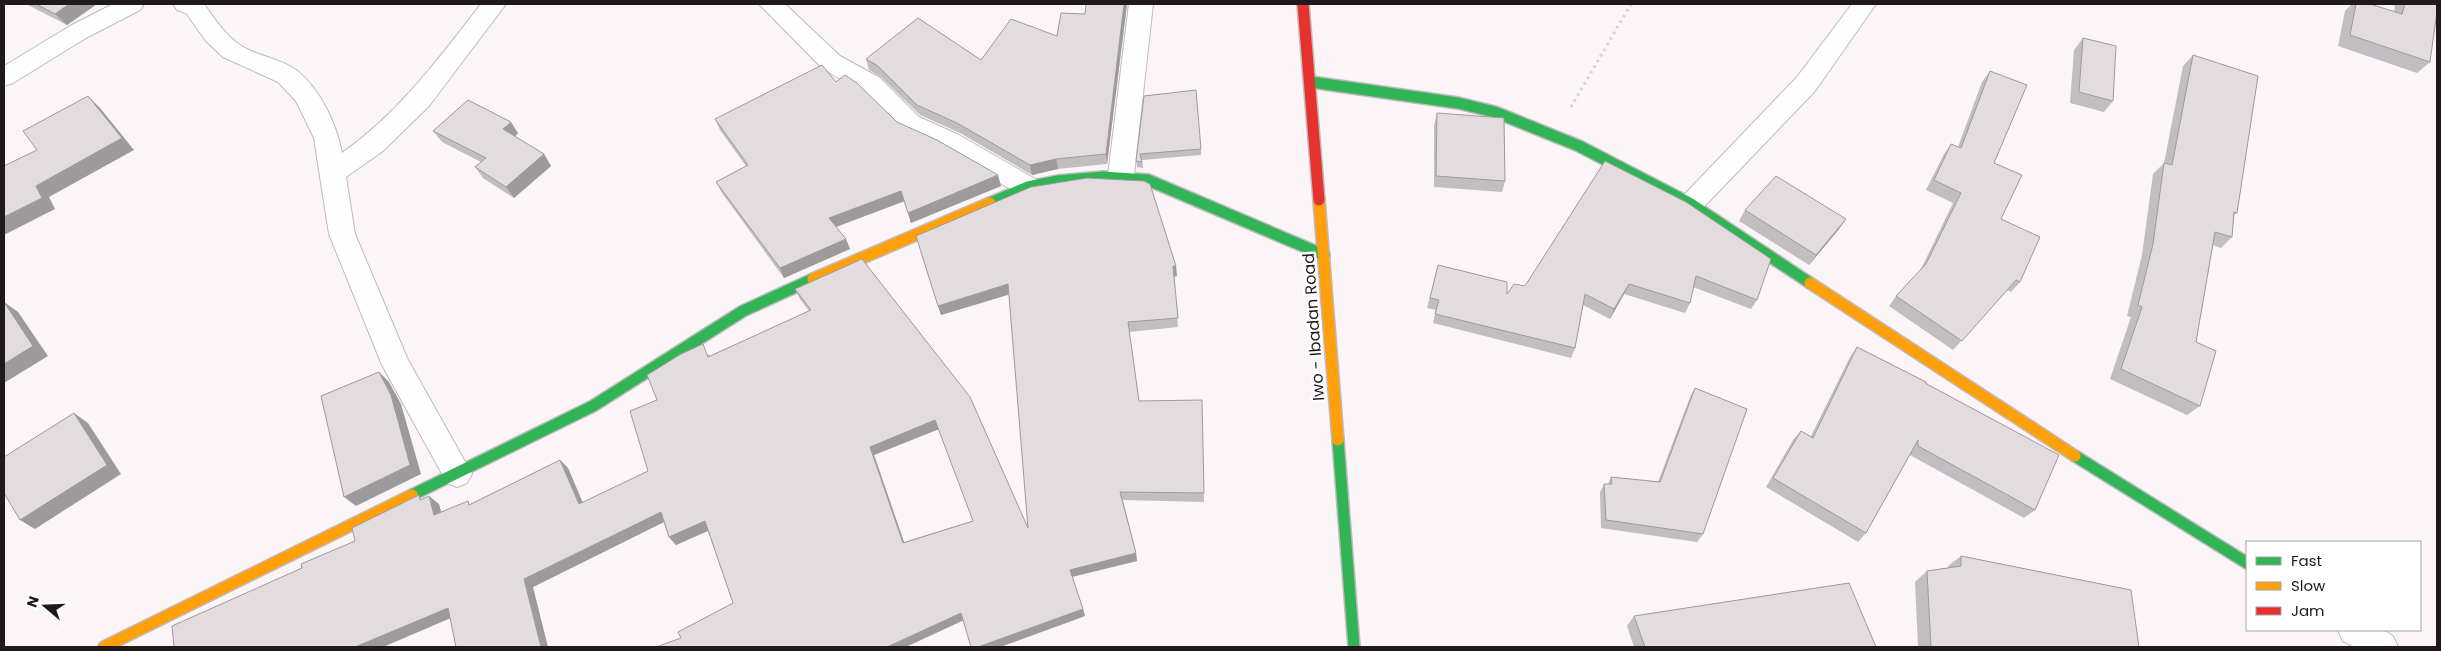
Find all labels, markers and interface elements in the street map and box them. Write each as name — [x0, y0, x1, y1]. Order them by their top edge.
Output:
street label: Iwo - Ibadan Road — [1297, 252, 1330, 402]
legend — [2246, 541, 2421, 631]
text: Fast — [2291, 550, 2322, 571]
text: Slow — [2291, 575, 2326, 596]
north arrow — [20, 581, 70, 631]
text: N — [22, 594, 44, 610]
text: Jam — [2291, 600, 2325, 621]

